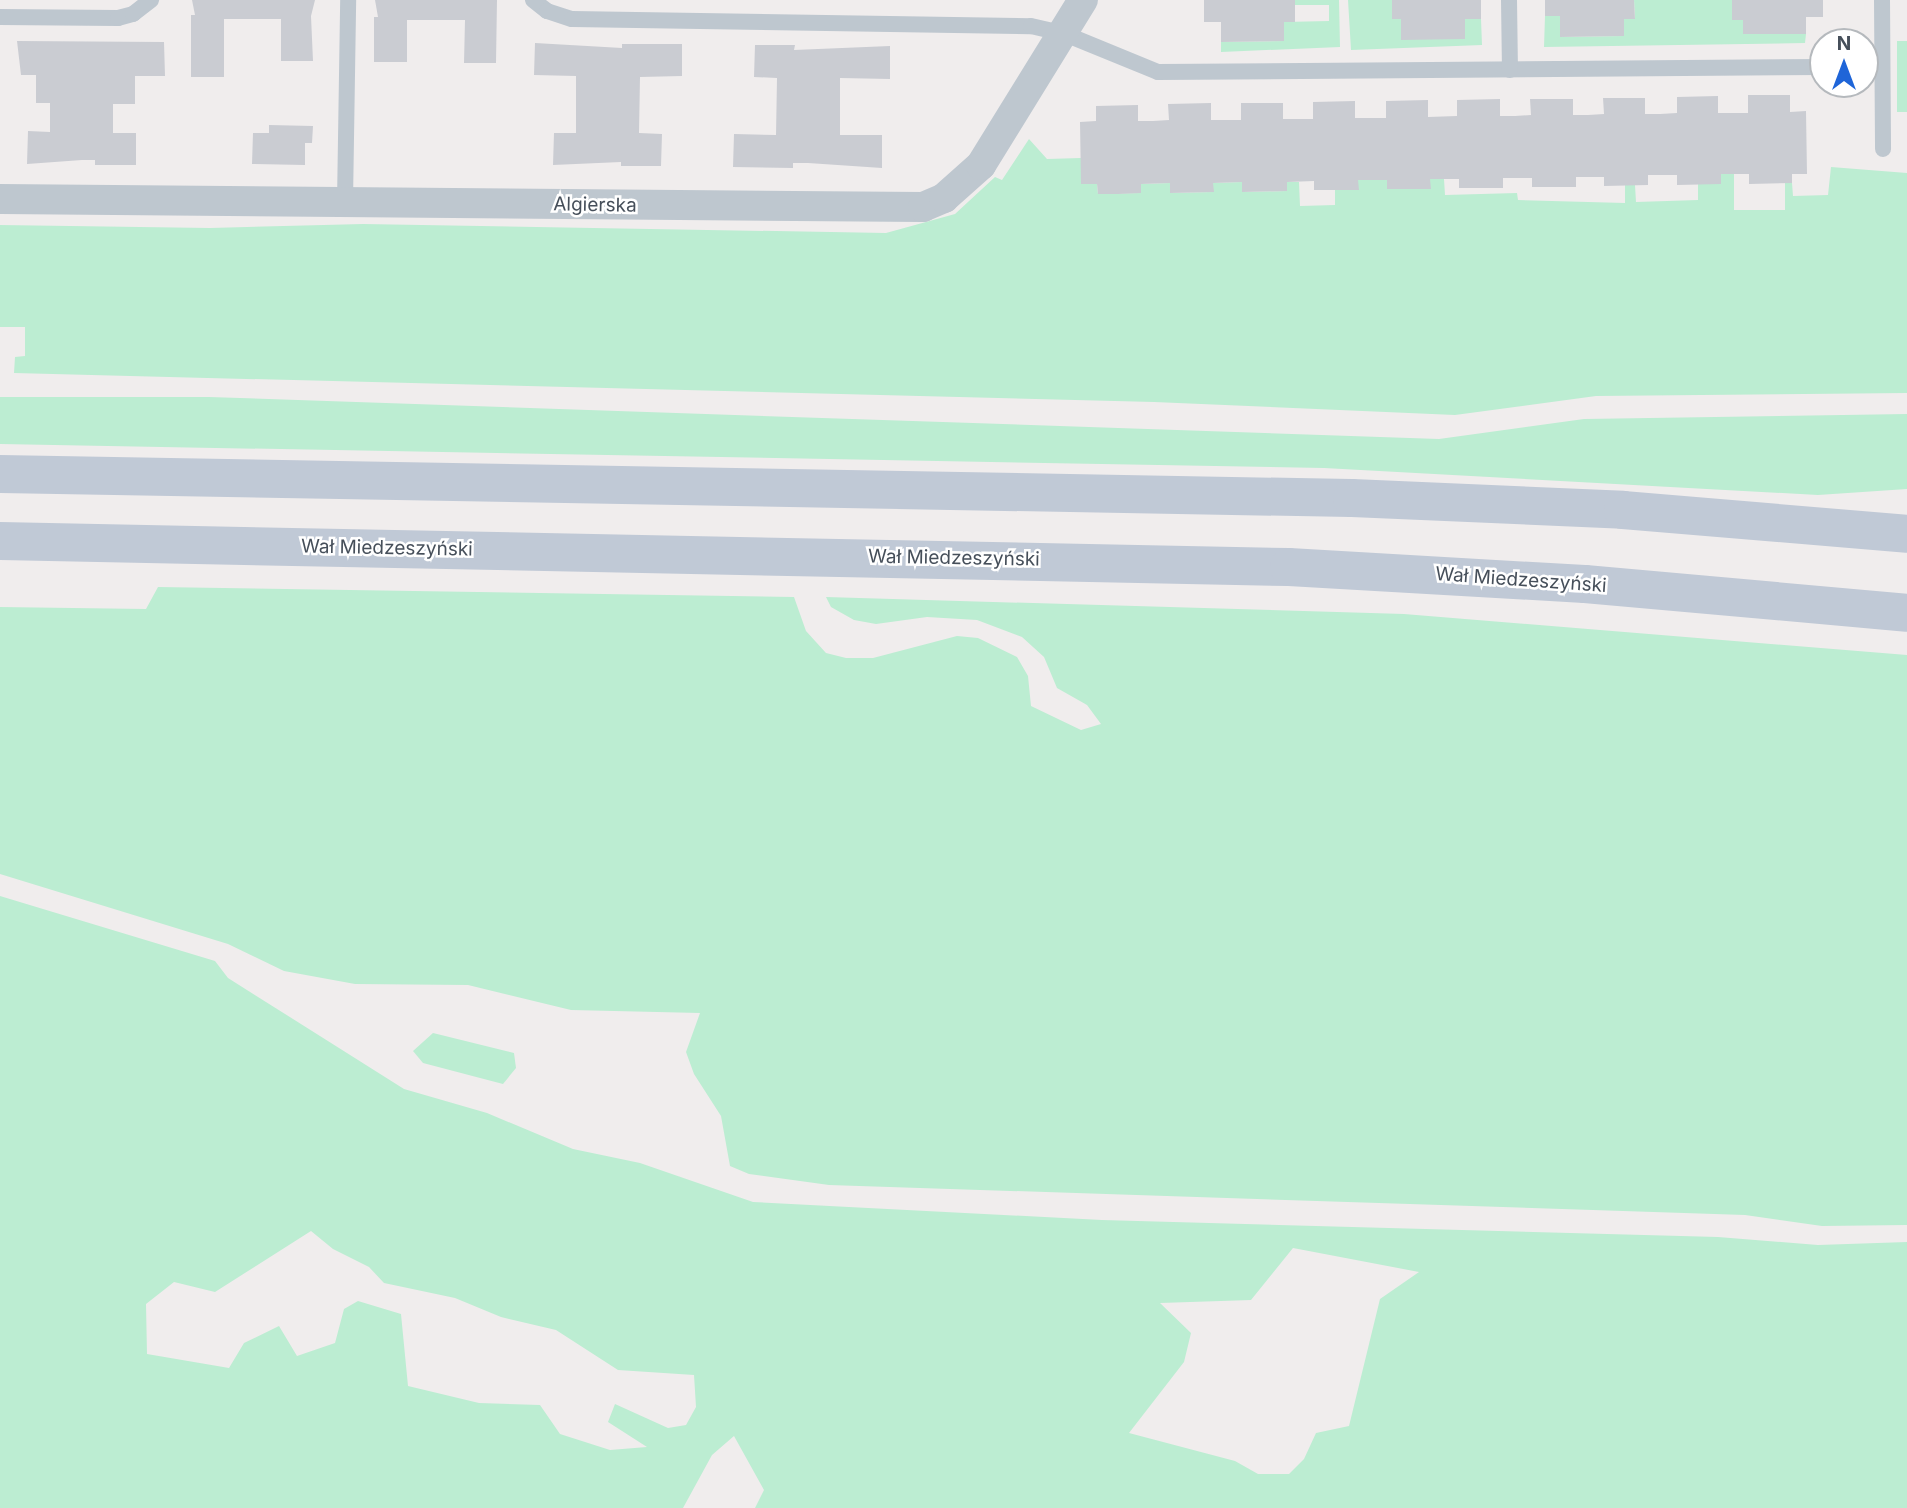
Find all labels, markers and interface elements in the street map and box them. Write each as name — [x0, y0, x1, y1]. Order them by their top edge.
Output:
north arrow — [1809, 28, 1879, 98]
text: N — [1837, 32, 1851, 55]
street label: Algierska — [553, 193, 637, 217]
street label: Wał Miedzeszyński — [301, 535, 473, 561]
street label: Wał Miedzeszyński — [868, 545, 1040, 571]
street label: Wał Miedzeszyński — [1435, 563, 1607, 597]

